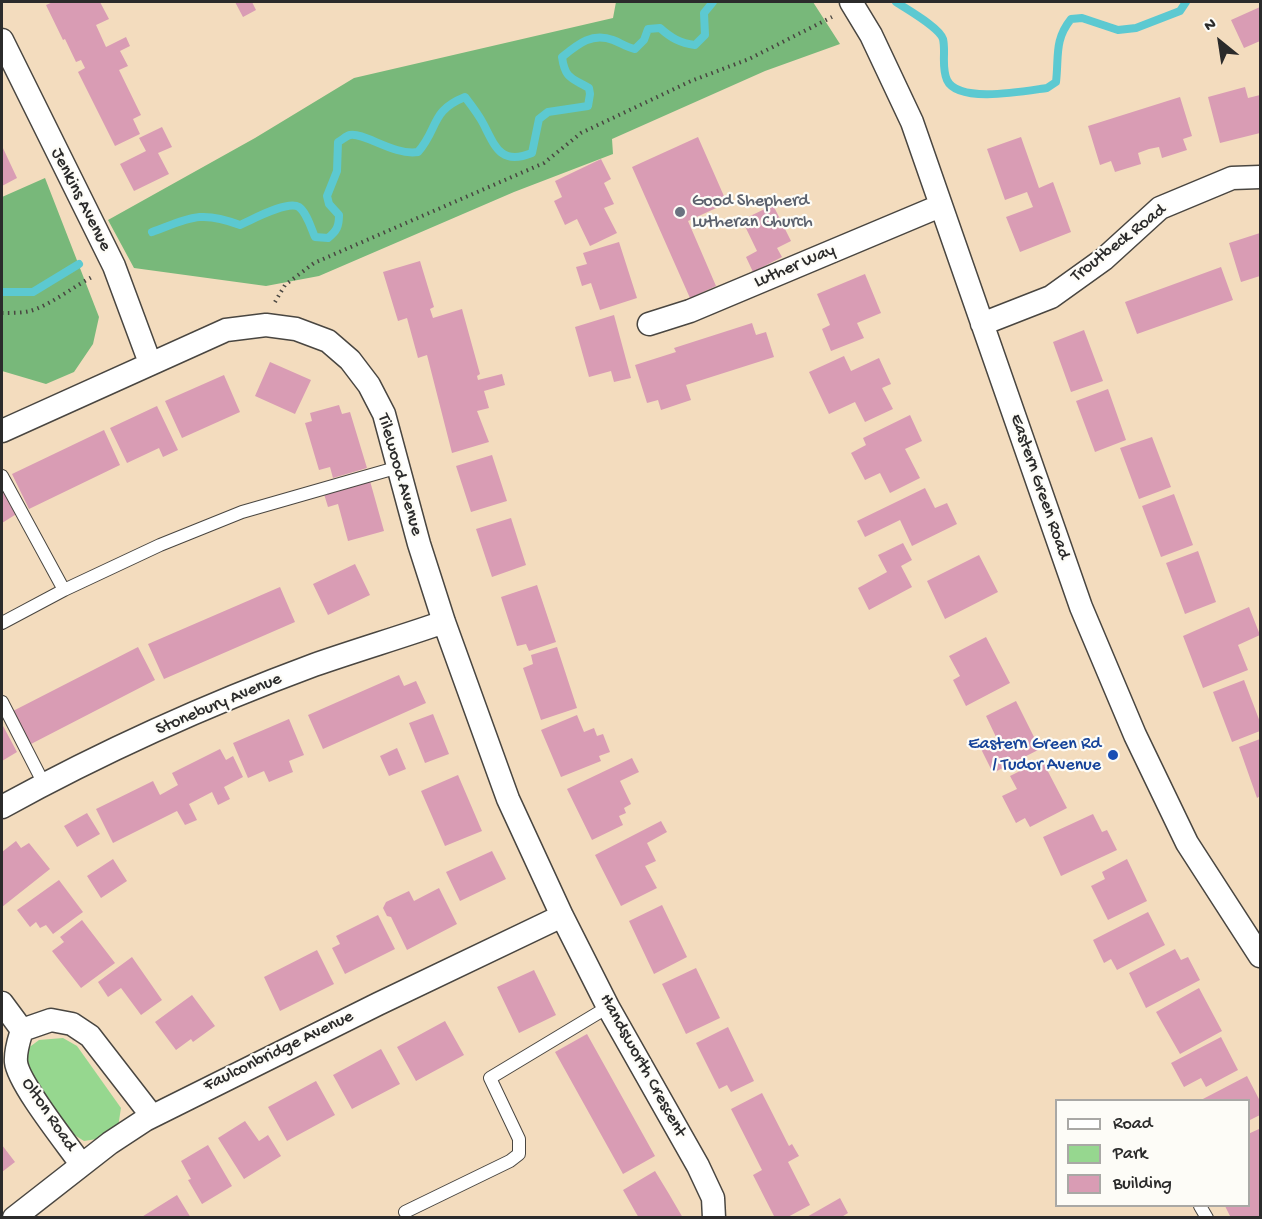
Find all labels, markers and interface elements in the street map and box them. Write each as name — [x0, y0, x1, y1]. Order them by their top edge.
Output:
north arrow — [1190, 12, 1250, 72]
text: N — [1201, 15, 1220, 37]
street label: Jenkins Avenue — [45, 145, 115, 255]
place label: Good Shepherd Lutheran Church — [692, 191, 813, 234]
street label: Troutbeck Road — [1067, 200, 1171, 288]
marker: Good Shepherd Lutheran Church — [673, 205, 687, 219]
street label: Luther Way — [751, 240, 839, 294]
street label: Tilewood Avenue — [371, 412, 427, 538]
street label: Eastern Green Road — [1004, 412, 1074, 562]
street label: Stonebury Avenue — [153, 669, 285, 741]
place label: Eastern Green Rd / Tudor Avenue — [968, 734, 1101, 777]
marker: Eastern Green Rd / Tudor Avenue — [1106, 748, 1120, 762]
street label: Handsworth Crescent — [594, 991, 690, 1141]
street label: Faulconbridge Avenue — [201, 1006, 357, 1098]
street label: Olton Road — [16, 1074, 80, 1156]
legend — [1055, 1099, 1250, 1207]
text: Road — [1113, 1114, 1152, 1135]
text: Park — [1113, 1144, 1147, 1165]
text: Building — [1113, 1174, 1172, 1195]

